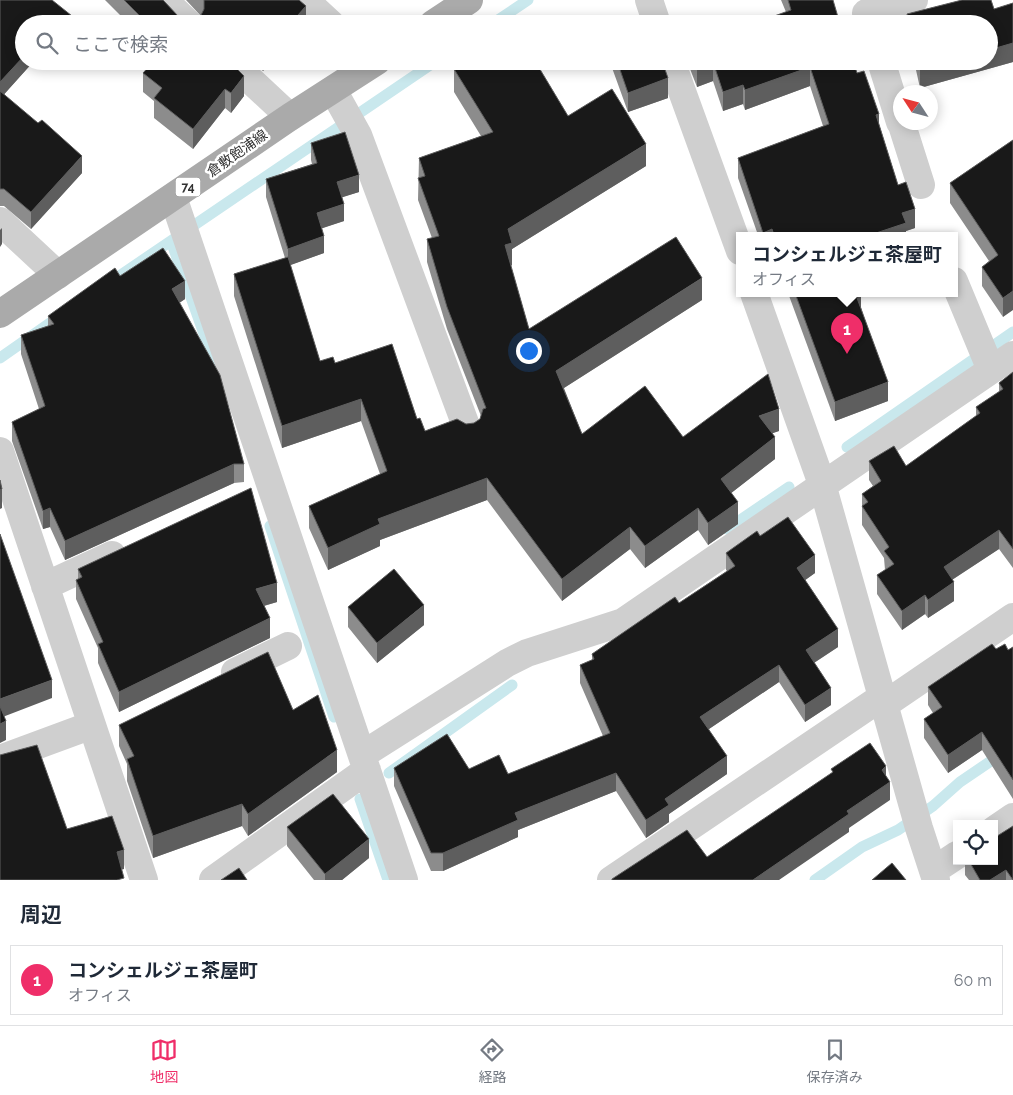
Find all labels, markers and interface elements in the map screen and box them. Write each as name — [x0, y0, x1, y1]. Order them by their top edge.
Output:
search box — [15, 15, 998, 70]
icon: search — [33, 29, 61, 57]
text: ここで検索 — [73, 33, 168, 55]
north arrow — [893, 85, 938, 130]
street label: 倉敷飽浦線 — [204, 126, 270, 180]
road number: 74 — [176, 178, 200, 196]
popup — [736, 232, 958, 297]
text: コンシェルジェ茶屋町 — [752, 243, 942, 265]
text: オフィス — [752, 270, 816, 289]
pin: 1 — [831, 313, 863, 354]
your location — [516, 338, 542, 364]
map controls — [953, 820, 998, 865]
button: locate — [953, 820, 998, 865]
text: 周辺 — [20, 902, 62, 927]
text: コンシェルジェ茶屋町 — [68, 959, 258, 981]
text: 1 — [33, 971, 41, 990]
text: 60 m — [954, 971, 992, 990]
text: オフィス — [68, 986, 132, 1005]
tab: 地図 — [150, 1036, 178, 1086]
tab: 経路 — [478, 1036, 506, 1086]
tab: 保存済み — [807, 1036, 863, 1086]

